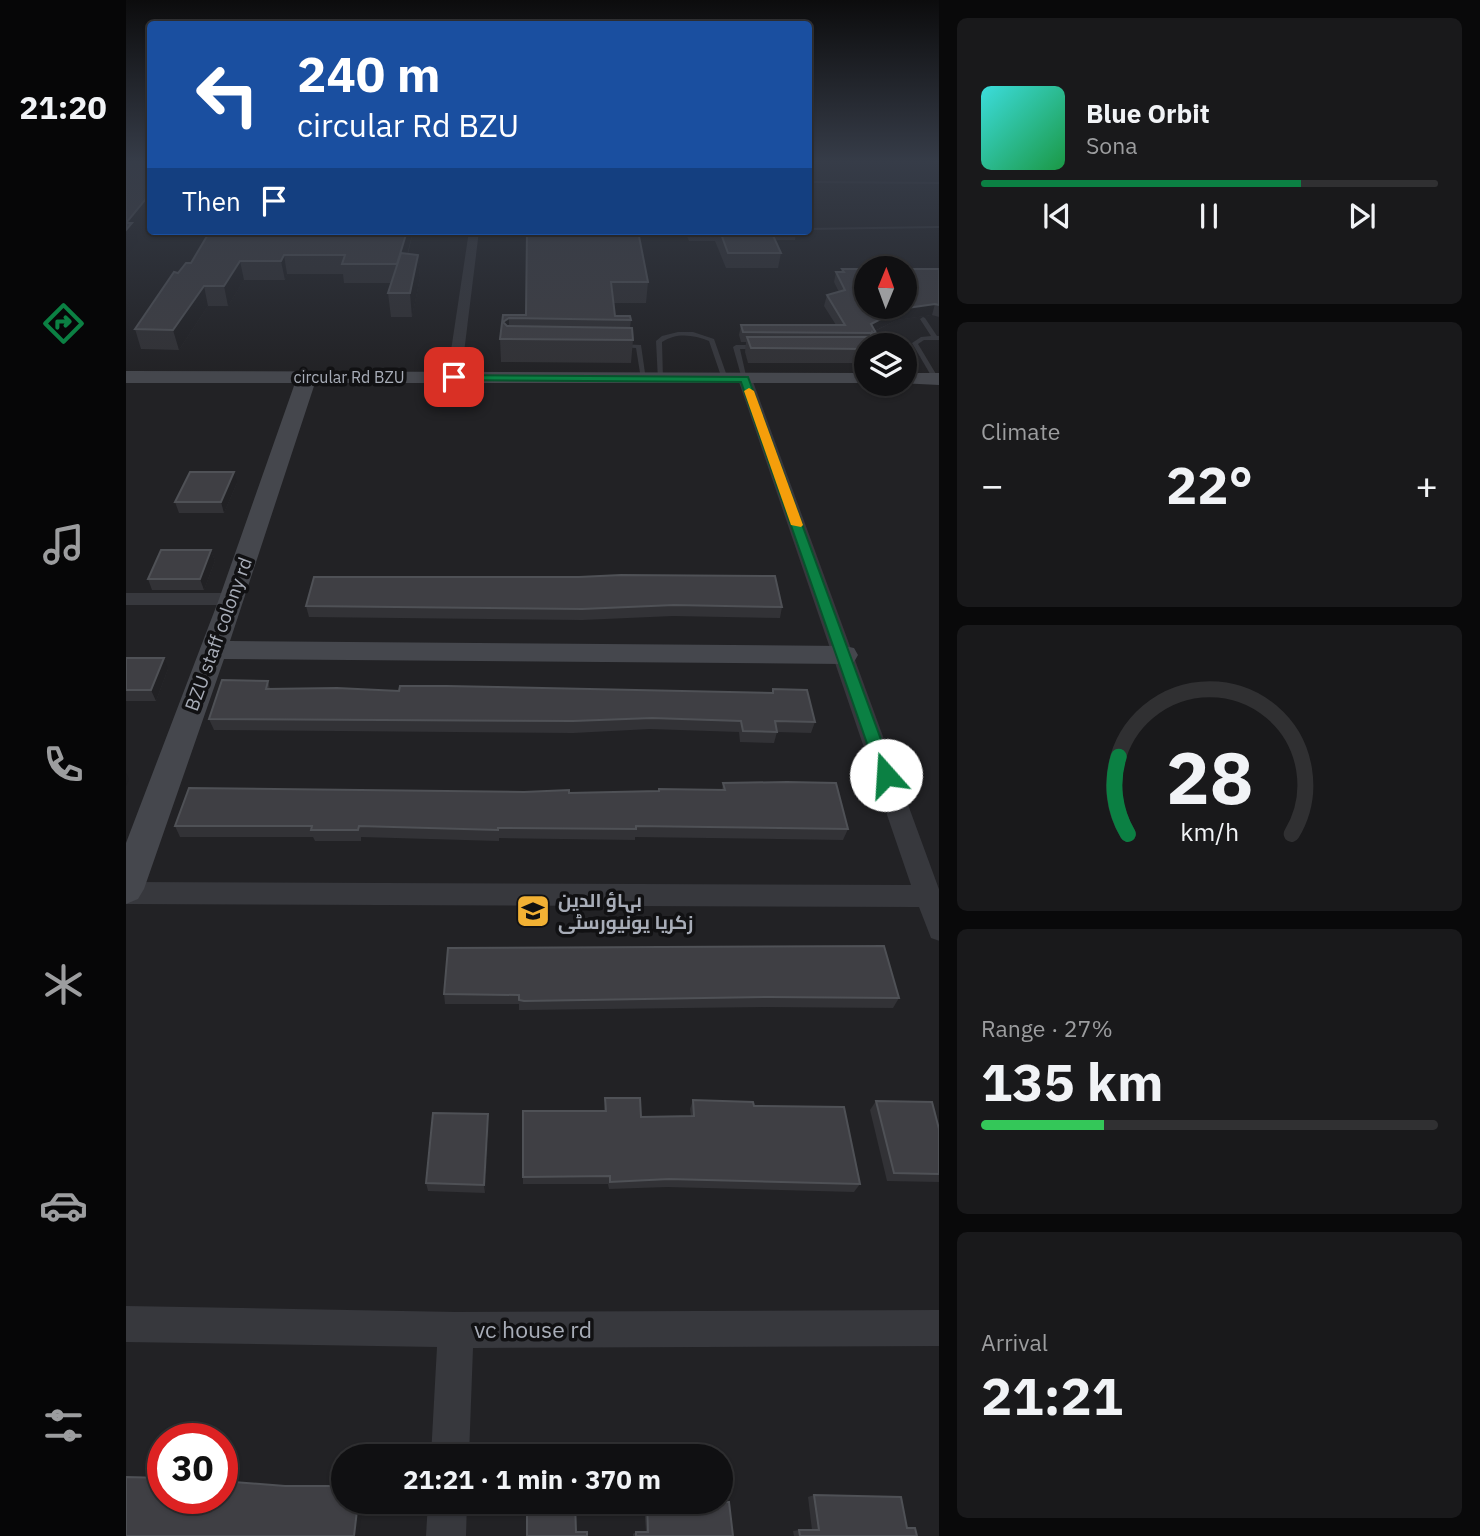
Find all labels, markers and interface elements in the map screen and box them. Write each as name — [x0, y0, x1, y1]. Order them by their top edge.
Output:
text: 240 m — [297, 42, 441, 105]
icon: left — [182, 49, 273, 140]
text: 21:20 — [19, 86, 107, 128]
text: Blue Orbit — [1086, 96, 1210, 130]
text: circular Rd BZU — [297, 104, 519, 146]
text: Sona — [1086, 130, 1138, 160]
icon: arrive — [255, 182, 293, 220]
text: Then — [182, 184, 241, 218]
icon: previous — [1038, 197, 1076, 235]
icon: pause — [1190, 197, 1228, 235]
icon: next — [1343, 197, 1381, 235]
north arrow — [854, 256, 917, 318]
map controls — [854, 256, 917, 396]
icon: directions — [39, 299, 88, 348]
button: layers — [854, 333, 917, 396]
pin — [424, 347, 484, 407]
icon: arrive — [435, 358, 473, 396]
street label: circular Rd BZU — [293, 367, 405, 387]
text: Climate — [981, 416, 1060, 446]
text: 22° — [1166, 451, 1253, 518]
text: − — [981, 460, 1004, 509]
text: + — [1415, 460, 1438, 509]
icon: music — [39, 520, 88, 569]
street label: BZU staff colony rd — [179, 554, 257, 714]
text: 28 — [1166, 729, 1253, 824]
position arrow — [849, 738, 923, 812]
icon: phone — [39, 740, 88, 789]
text: km/h — [1180, 815, 1239, 848]
place label: بہاؤ الدین زکریا یونیورسٹی — [558, 888, 693, 935]
school or university icon: بہاؤ الدین زکریا یونیورسٹی — [514, 892, 552, 930]
icon: climate — [39, 960, 88, 1009]
text: Range · 27% — [981, 1013, 1113, 1043]
text: 135 km — [981, 1048, 1163, 1115]
icon: car — [39, 1181, 88, 1230]
street label: vc house rd — [474, 1314, 592, 1344]
text: Arrival — [981, 1327, 1048, 1357]
text: 21:21 — [981, 1362, 1123, 1429]
icon: filters — [39, 1401, 88, 1450]
speed limit sign: 30 — [147, 1423, 238, 1514]
text: 21:21 · 1 min · 370 m — [403, 1462, 661, 1496]

